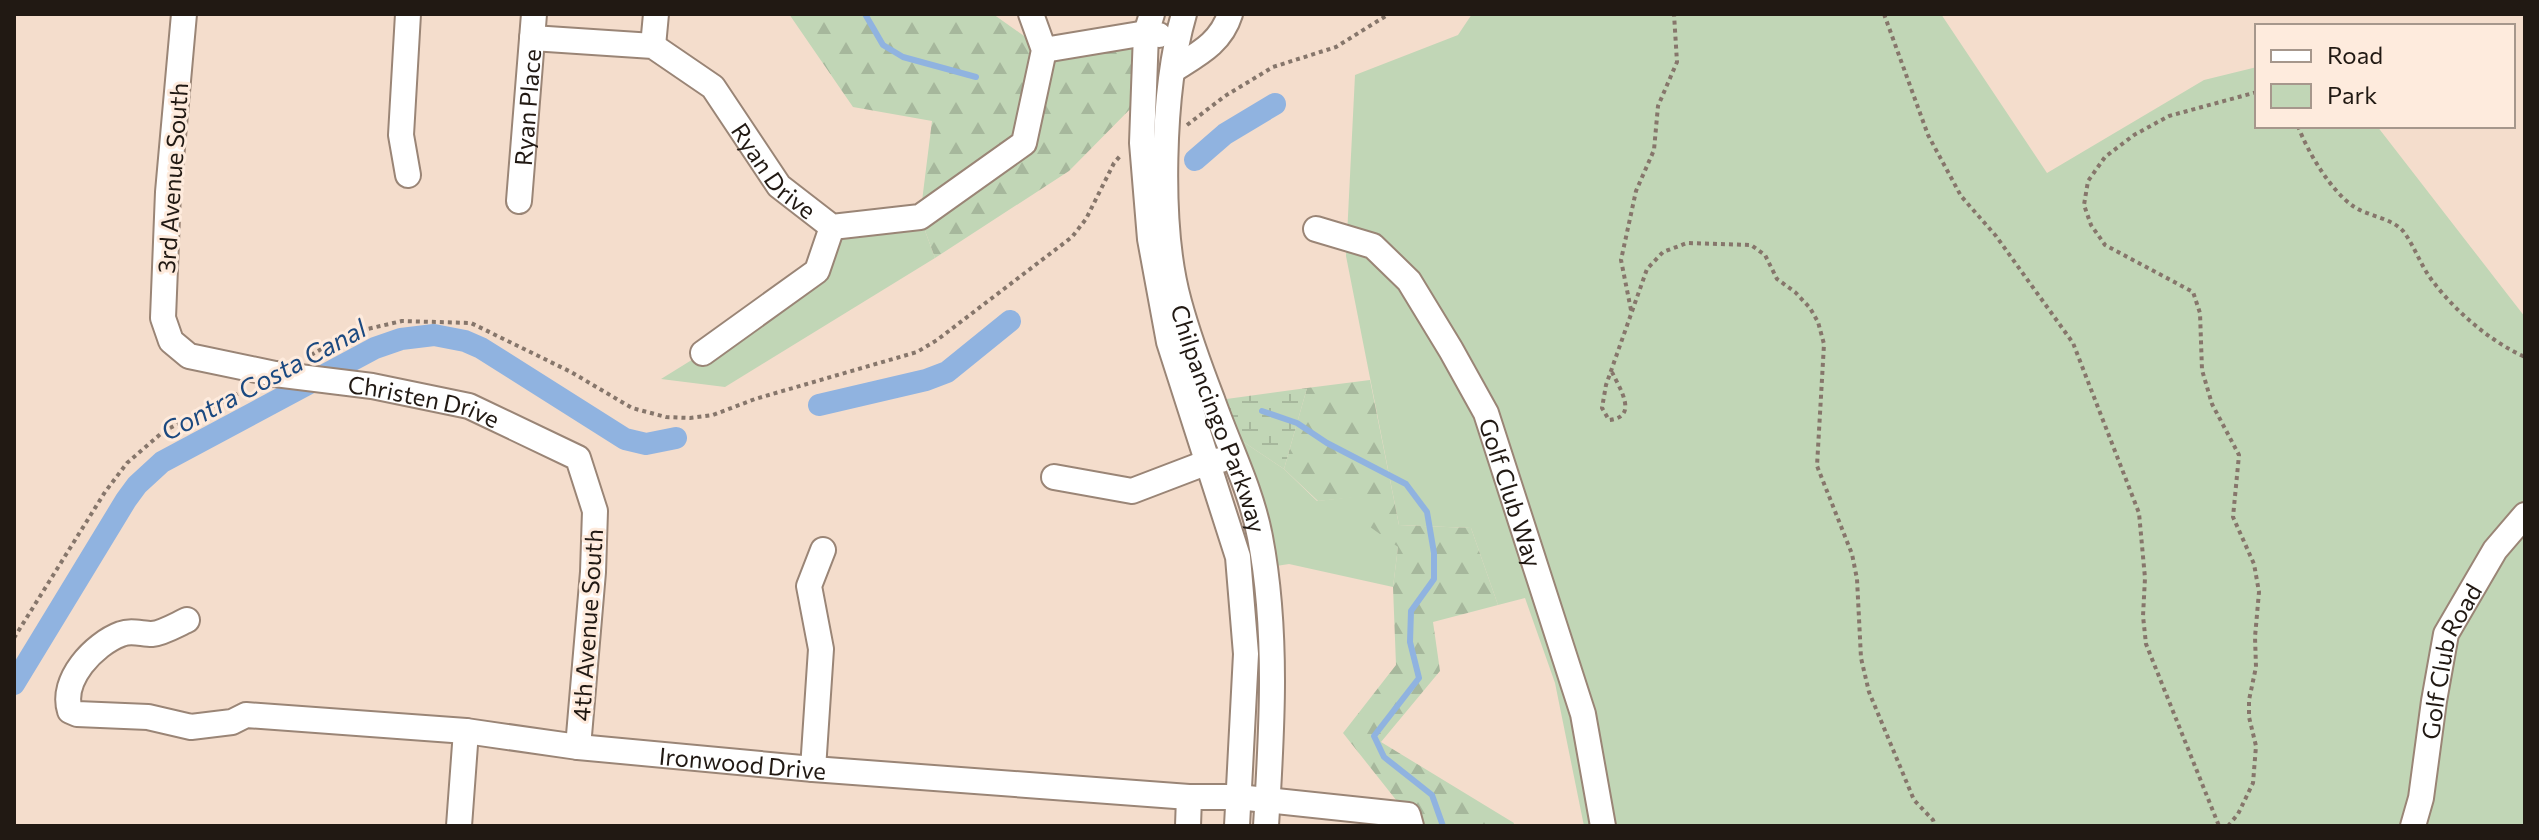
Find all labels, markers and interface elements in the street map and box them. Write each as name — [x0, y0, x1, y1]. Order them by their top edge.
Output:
legend — [2255, 24, 2515, 128]
text: Road — [2327, 40, 2383, 69]
street label: Ryan Place — [507, 48, 546, 167]
text: Park — [2327, 80, 2377, 109]
street label: 3rd Avenue South — [151, 82, 193, 274]
street label: Ryan Drive — [726, 117, 822, 224]
street label: Chilpancingo Parkway — [1166, 301, 1273, 535]
water label: Contra Costa Canal — [155, 311, 372, 446]
street label: Christen Drive — [346, 369, 505, 433]
street label: Golf Club Way — [1474, 414, 1549, 571]
street label: 4th Avenue South — [566, 528, 608, 722]
street label: Golf Club Road — [2415, 578, 2487, 741]
street label: Ironwood Drive — [658, 740, 827, 784]

